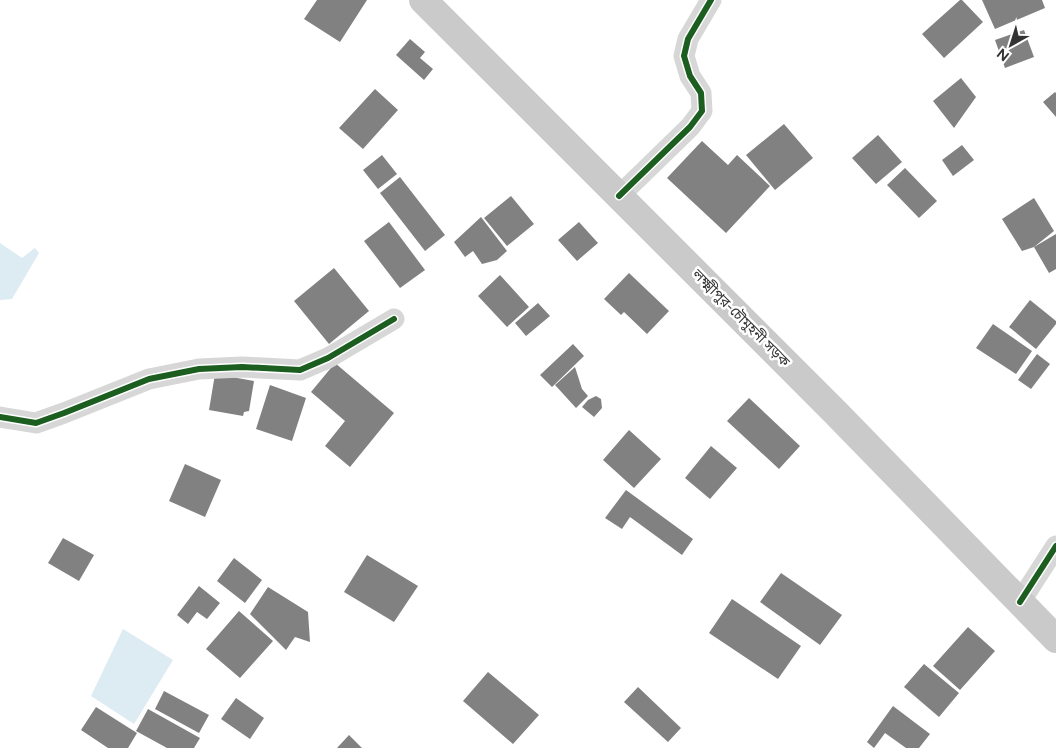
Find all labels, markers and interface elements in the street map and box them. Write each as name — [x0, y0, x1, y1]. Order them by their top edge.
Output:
north arrow — [986, 20, 1036, 70]
text: N — [994, 45, 1013, 65]
street label: লক্ষ্মীপুর-চৌমুহনী সড়ক — [688, 265, 794, 371]

